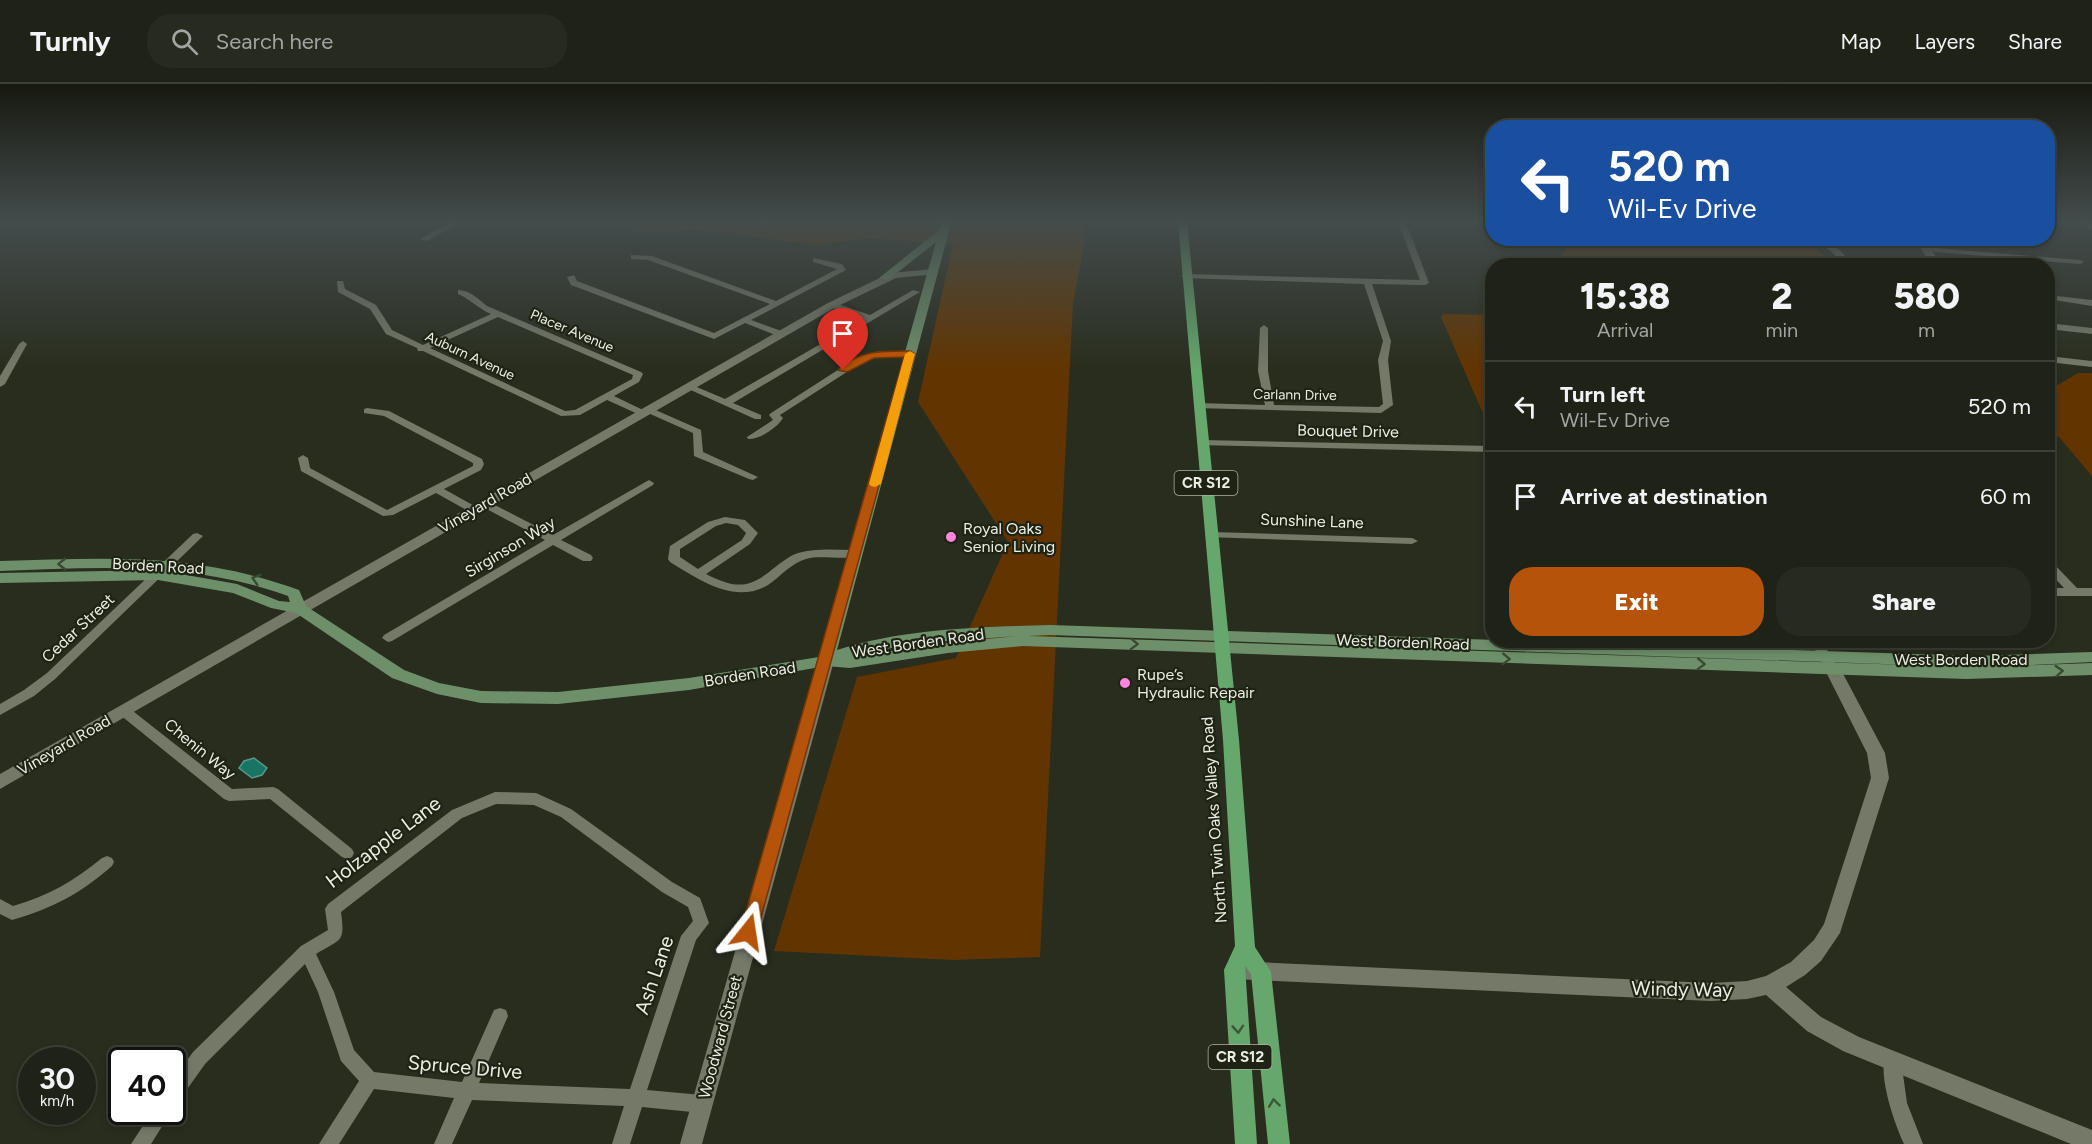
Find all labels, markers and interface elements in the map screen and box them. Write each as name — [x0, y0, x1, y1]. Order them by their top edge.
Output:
search box — [147, 14, 567, 68]
text: Turnly — [30, 24, 111, 58]
icon: search — [168, 25, 201, 58]
text: Search here — [216, 28, 333, 55]
text: Map — [1841, 29, 1881, 54]
text: Layers — [1914, 29, 1975, 54]
text: Share — [2008, 29, 2062, 54]
text: 520 m — [1608, 141, 1731, 192]
icon: left — [1509, 144, 1587, 222]
text: Wil-Ev Drive — [1608, 192, 1757, 225]
text: 15:38 — [1580, 275, 1670, 318]
text: 2 — [1771, 275, 1792, 318]
text: 580 — [1893, 275, 1960, 318]
street label: Placer Avenue — [528, 306, 617, 356]
pin — [817, 308, 868, 370]
icon: arrive — [826, 317, 859, 350]
text: Arrival — [1597, 318, 1653, 342]
text: min — [1765, 318, 1798, 342]
text: m — [1918, 318, 1935, 342]
street label: Auburn Avenue — [423, 328, 518, 384]
text: Turn left — [1560, 381, 1646, 408]
street label: Carlann Drive — [1253, 386, 1337, 404]
icon: left — [1509, 390, 1542, 423]
text: 520 m — [1968, 393, 2031, 420]
text: Wil-Ev Drive — [1560, 408, 1670, 432]
street label: Bouquet Drive — [1297, 421, 1399, 441]
street label: Vineyard Road — [435, 469, 535, 537]
road number: CR S12 — [1174, 471, 1238, 495]
icon: arrive — [1509, 480, 1542, 513]
text: Arrive at destination — [1560, 483, 1768, 510]
text: 60 m — [1980, 483, 2031, 510]
street label: Sunshine Lane — [1260, 510, 1364, 532]
street label: Sirginson Way — [461, 512, 559, 581]
place label: Royal Oaks Senior Living — [963, 519, 1055, 556]
marker: Royal Oaks Senior Living — [944, 530, 958, 544]
street label: Borden Road — [111, 554, 205, 578]
one-way arrow — [58, 558, 67, 571]
button: Exit — [1509, 567, 1764, 636]
button: Share — [1776, 567, 2031, 636]
one-way arrow — [251, 573, 262, 586]
street label: Cedar Street — [38, 590, 118, 666]
street label: West Borden Road — [851, 624, 985, 662]
street label: West Borden Road — [1336, 630, 1470, 654]
one-way arrow — [1130, 638, 1139, 651]
street label: West Borden Road — [1894, 650, 2028, 669]
one-way arrow — [1501, 652, 1510, 665]
street label: Borden Road — [703, 657, 797, 691]
one-way arrow — [1696, 658, 1705, 671]
place label: Rupe’s Hydraulic Repair — [1137, 665, 1255, 702]
one-way arrow — [2054, 665, 2063, 678]
marker: Rupe’s Hydraulic Repair — [1118, 676, 1132, 690]
street label: Vineyard Road — [14, 711, 114, 779]
street label: Chenin Way — [161, 715, 240, 784]
street label: North Twin Oaks Valley Road — [1197, 716, 1231, 924]
street label: Holzapple Lane — [321, 791, 445, 893]
position arrow — [716, 900, 780, 964]
street label: Ash Lane — [629, 932, 679, 1018]
street label: Woodward Street — [694, 973, 746, 1101]
street label: Windy Way — [1631, 976, 1733, 1002]
one-way arrow — [1231, 1024, 1244, 1033]
road number: CR S12 — [1208, 1045, 1272, 1069]
speed limit sign: 40 — [108, 1047, 186, 1125]
street label: Spruce Drive — [407, 1050, 523, 1084]
text: 30 — [39, 1060, 75, 1097]
text: km/h — [40, 1092, 74, 1110]
one-way arrow — [1268, 1098, 1281, 1107]

